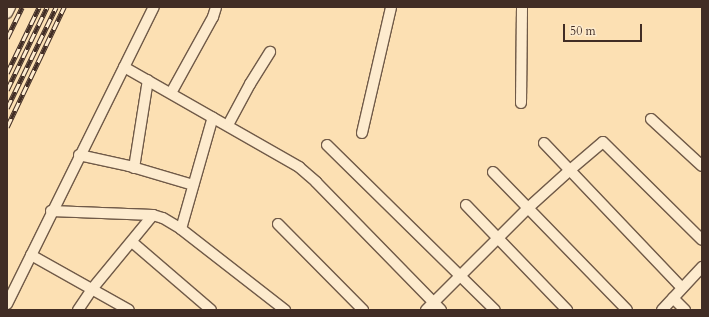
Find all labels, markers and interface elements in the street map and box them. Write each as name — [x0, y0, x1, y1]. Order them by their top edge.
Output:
scale bar — [565, 16, 644, 42]
text: 50 m — [570, 23, 596, 39]

